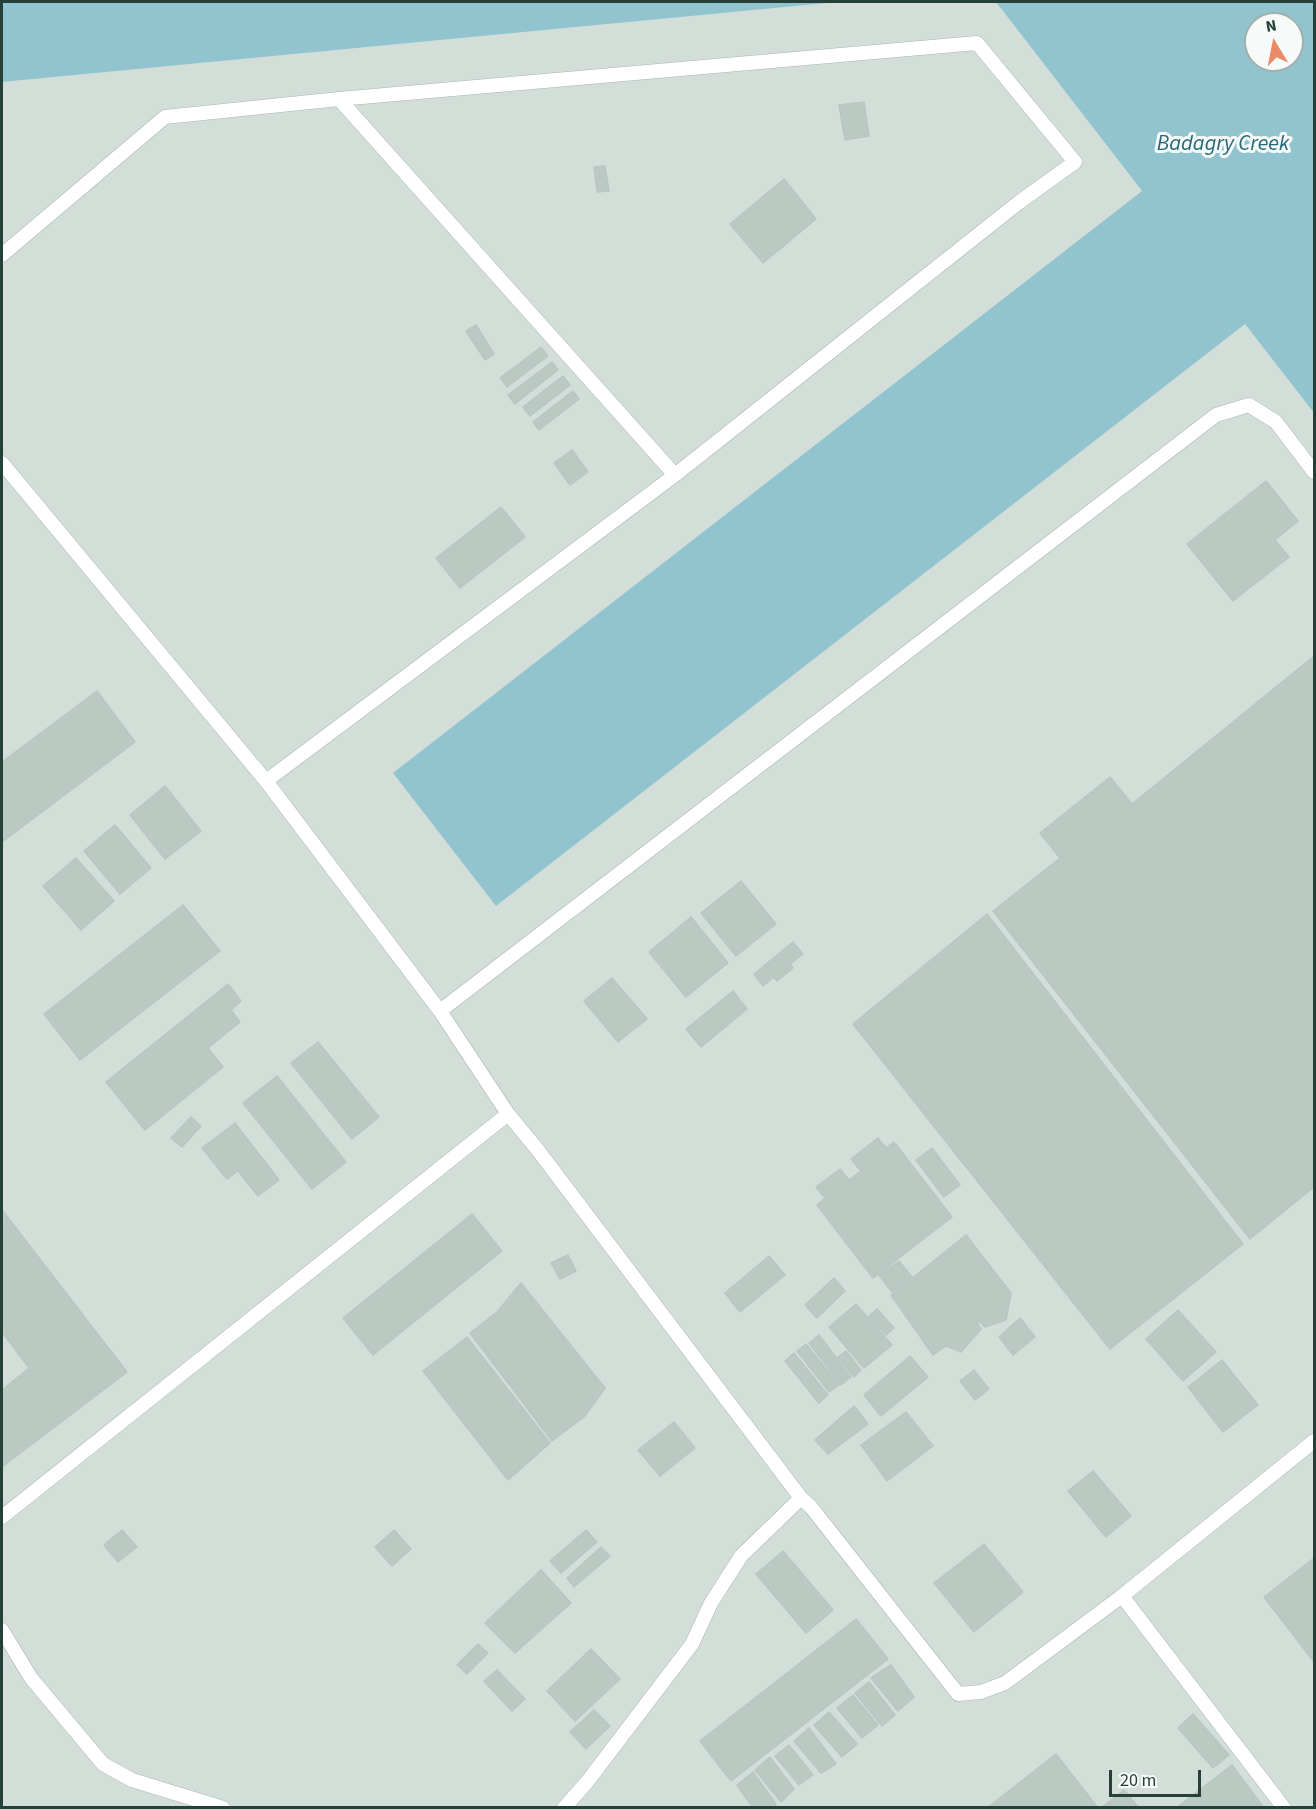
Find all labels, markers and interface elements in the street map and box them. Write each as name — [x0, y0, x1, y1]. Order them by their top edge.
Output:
north arrow — [1244, 12, 1304, 72]
text: N — [1264, 14, 1278, 38]
water label: Badagry Creek — [1157, 132, 1289, 158]
scale bar — [1112, 1758, 1204, 1796]
text: 20 m — [1120, 1768, 1156, 1793]

